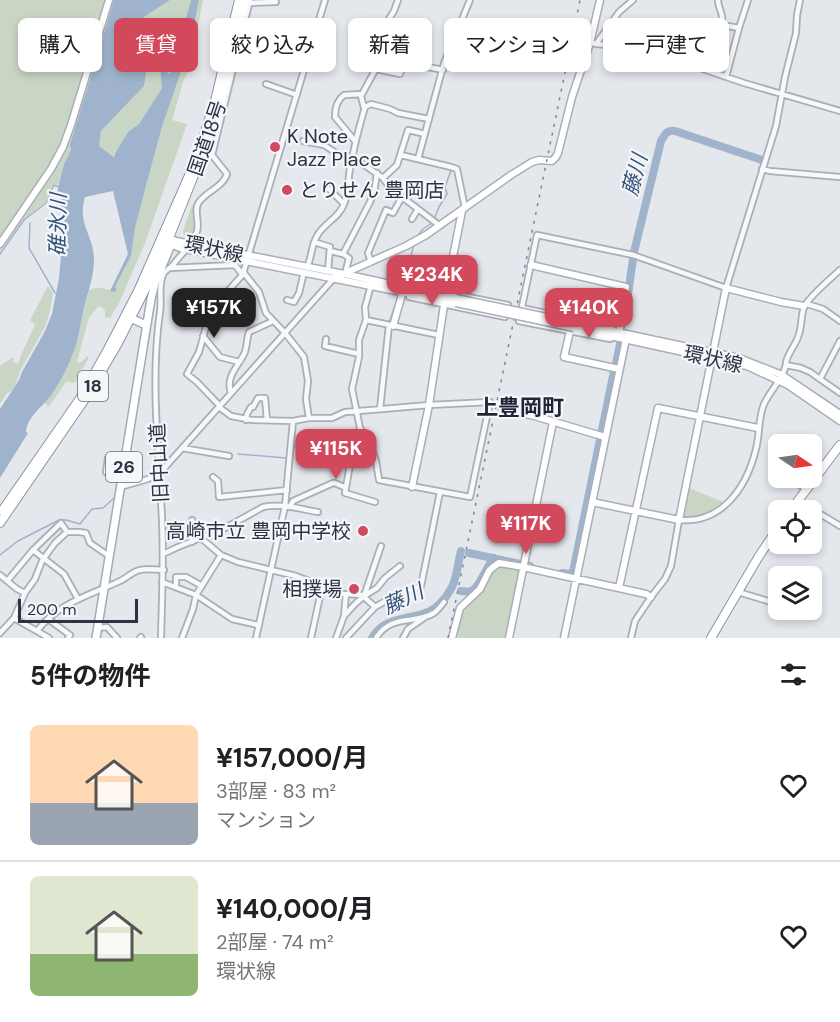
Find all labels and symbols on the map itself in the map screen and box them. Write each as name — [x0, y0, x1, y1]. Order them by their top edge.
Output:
street label: 国道18号 — [182, 97, 232, 179]
place label: K Note Jazz Place — [287, 123, 381, 172]
marker: K Note Jazz Place — [268, 140, 282, 154]
water label: 藤川 — [616, 149, 654, 199]
place label: とりせん 豊岡店 — [299, 177, 444, 203]
marker: とりせん 豊岡店 — [280, 183, 294, 197]
water label: 碓氷川 — [43, 191, 73, 257]
street label: 環状線 — [182, 230, 246, 268]
pin: ¥234K — [390, 255, 474, 306]
pin: ¥157K — [172, 288, 256, 339]
pin: ¥140K — [547, 288, 631, 339]
street label: 環状線 — [681, 340, 745, 378]
road number: 18 — [78, 371, 108, 401]
district label: 上豊岡町 — [476, 393, 564, 422]
street label: 旧中山道 — [144, 422, 174, 504]
pin: ¥115K — [294, 429, 378, 480]
north arrow — [768, 434, 822, 488]
road number: 26 — [106, 452, 142, 482]
pin: ¥117K — [484, 504, 568, 555]
place label: 高崎市立 豊岡中学校 — [166, 518, 351, 544]
marker: 高崎市立 豊岡中学校 — [356, 524, 370, 538]
place label: 相撲場 — [282, 576, 342, 602]
water label: 藤川 — [378, 577, 430, 621]
marker: 相撲場 — [347, 582, 361, 596]
scale bar — [18, 596, 138, 624]

